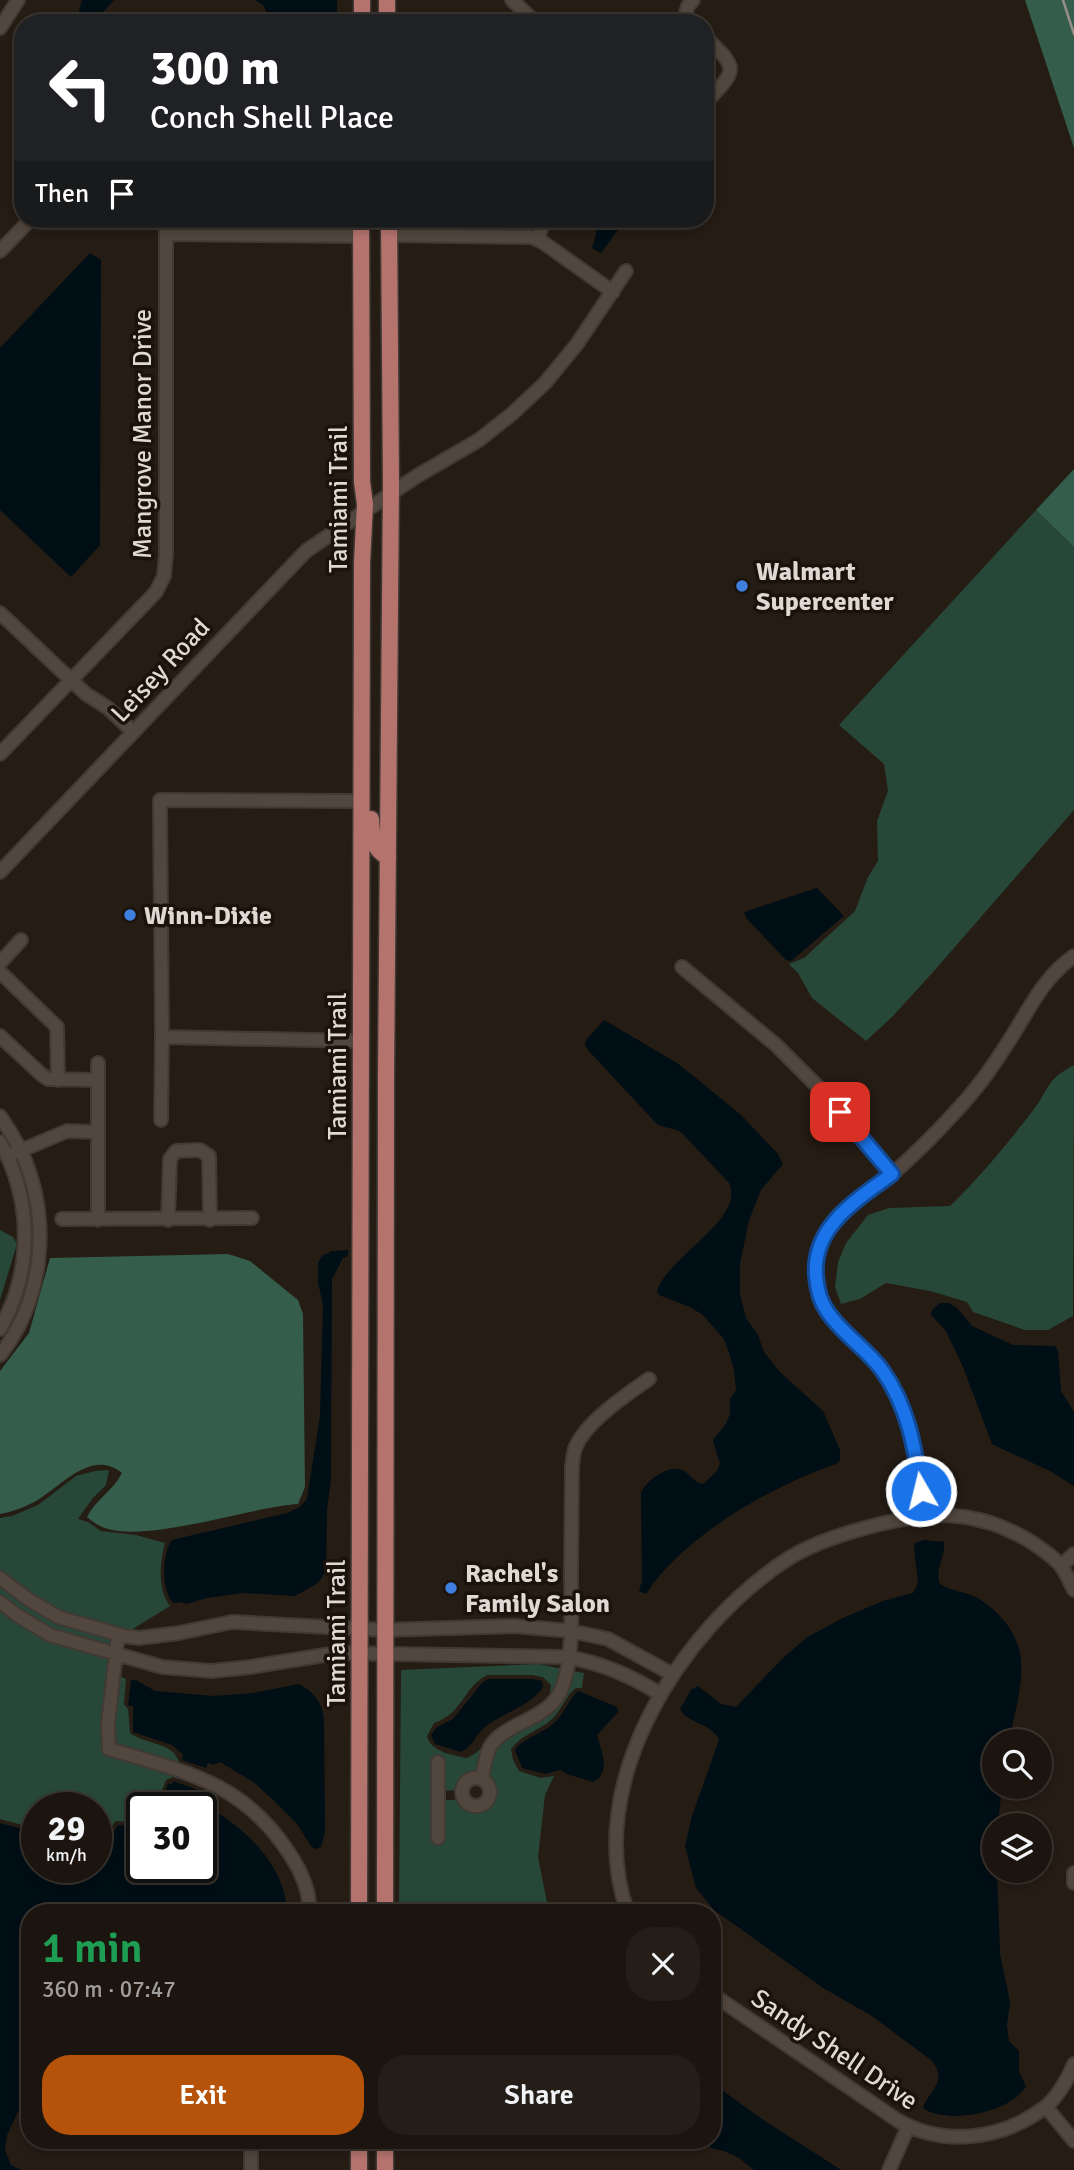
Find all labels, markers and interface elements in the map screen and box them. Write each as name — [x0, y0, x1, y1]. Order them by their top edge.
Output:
text: 300 m — [150, 38, 280, 98]
icon: left — [35, 42, 126, 133]
text: Conch Shell Place — [150, 98, 394, 137]
icon: arrive — [103, 175, 141, 213]
text: Then — [35, 178, 89, 210]
street label: Mangrove Manor Drive — [127, 309, 159, 559]
street label: Tamiami Trail — [323, 425, 355, 573]
place label: Walmart Supercenter — [756, 556, 894, 618]
marker: Walmart Supercenter — [734, 578, 750, 594]
street label: Leisey Road — [105, 612, 217, 729]
place label: Winn-Dixie — [144, 900, 272, 932]
marker: Winn-Dixie — [122, 907, 138, 923]
street label: Tamiami Trail — [322, 992, 354, 1140]
pin — [810, 1082, 870, 1142]
icon: arrive — [821, 1093, 859, 1131]
position arrow — [884, 1454, 958, 1528]
place label: Rachel's Family Salon — [465, 1558, 610, 1620]
street label: Tamiami Trail — [321, 1559, 353, 1707]
marker: Rachel's Family Salon — [443, 1580, 459, 1596]
map controls — [982, 1729, 1052, 1883]
button: search — [982, 1729, 1052, 1799]
speed limit sign: 30 — [126, 1792, 217, 1883]
text: 29 — [48, 1807, 85, 1850]
button: layers — [982, 1813, 1052, 1883]
text: km/h — [46, 1844, 87, 1866]
text: 1 min — [42, 1923, 143, 1974]
button: close — [626, 1927, 700, 2001]
text: 360 m · 07:47 — [42, 1975, 176, 2004]
street label: Sandy Shell Drive — [745, 1982, 924, 2117]
button: Exit — [42, 2055, 364, 2135]
button: Share — [378, 2055, 700, 2135]

